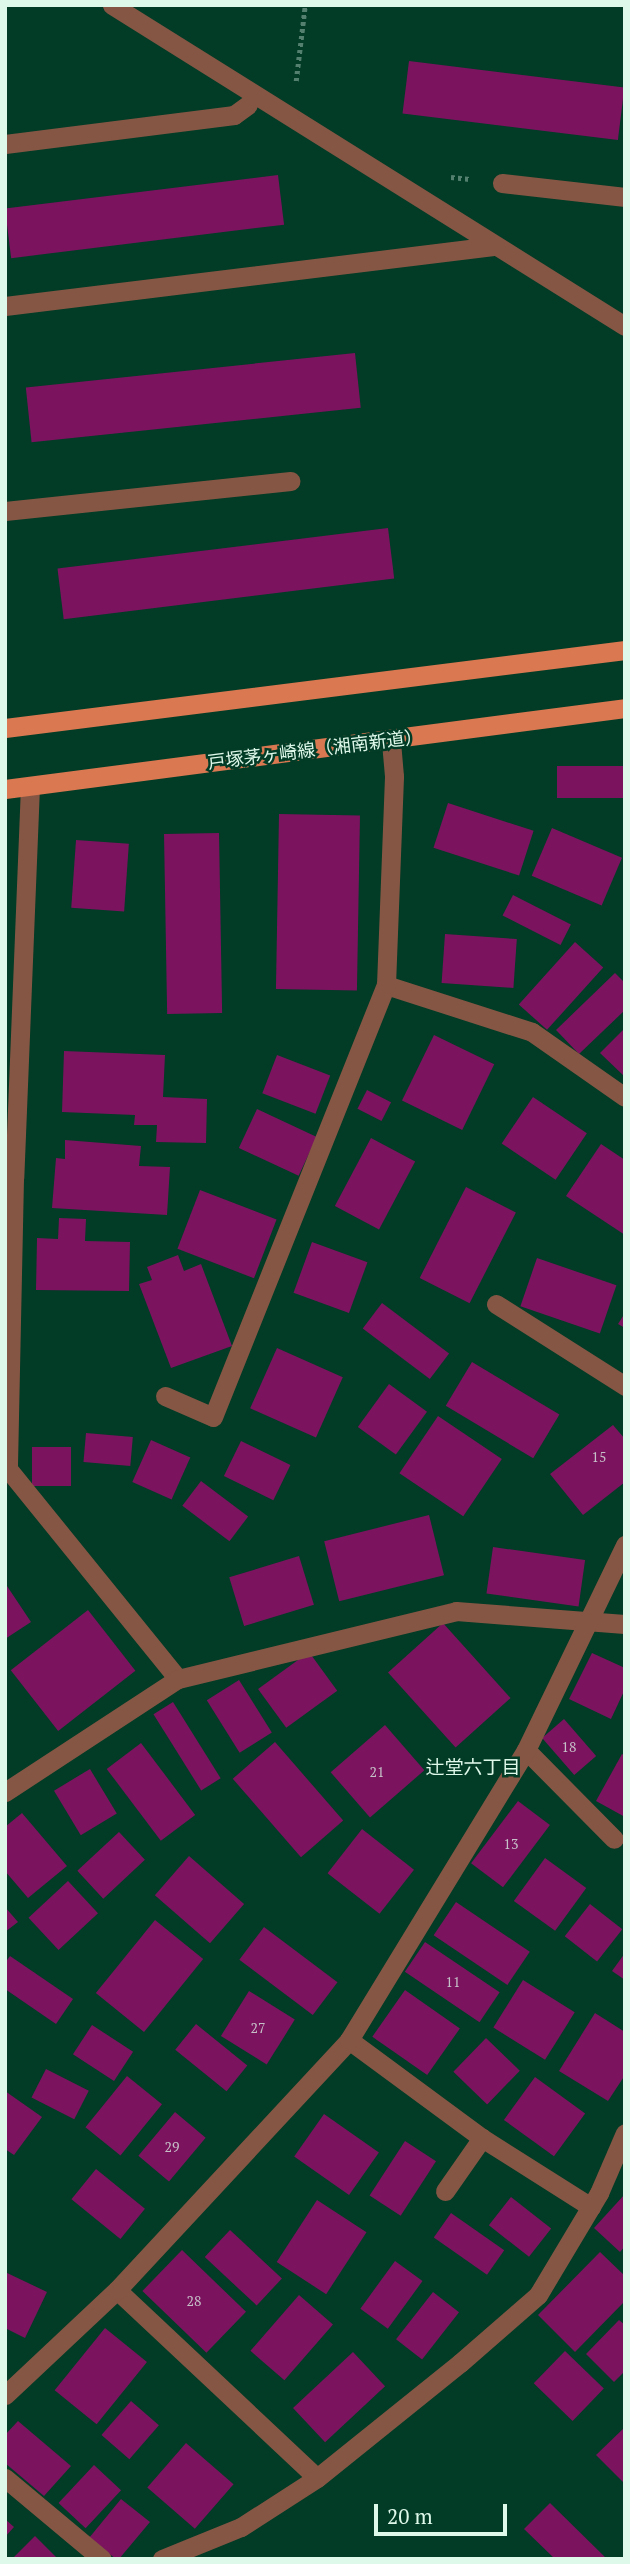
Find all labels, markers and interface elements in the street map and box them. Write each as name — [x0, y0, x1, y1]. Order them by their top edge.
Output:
street label: 戸塚茅ヶ崎線（湘南新道） — [206, 725, 424, 773]
house number: 15 — [592, 1449, 606, 1465]
house number: 18 — [562, 1739, 576, 1755]
district label: 辻堂六丁目 — [426, 1756, 520, 1778]
house number: 21 — [370, 1764, 384, 1780]
house number: 13 — [504, 1836, 518, 1852]
house number: 11 — [446, 1974, 460, 1990]
house number: 27 — [251, 2020, 265, 2036]
house number: 29 — [165, 2139, 179, 2155]
house number: 28 — [187, 2293, 201, 2309]
scale bar — [378, 2490, 511, 2534]
text: 20 m — [387, 2502, 433, 2530]

